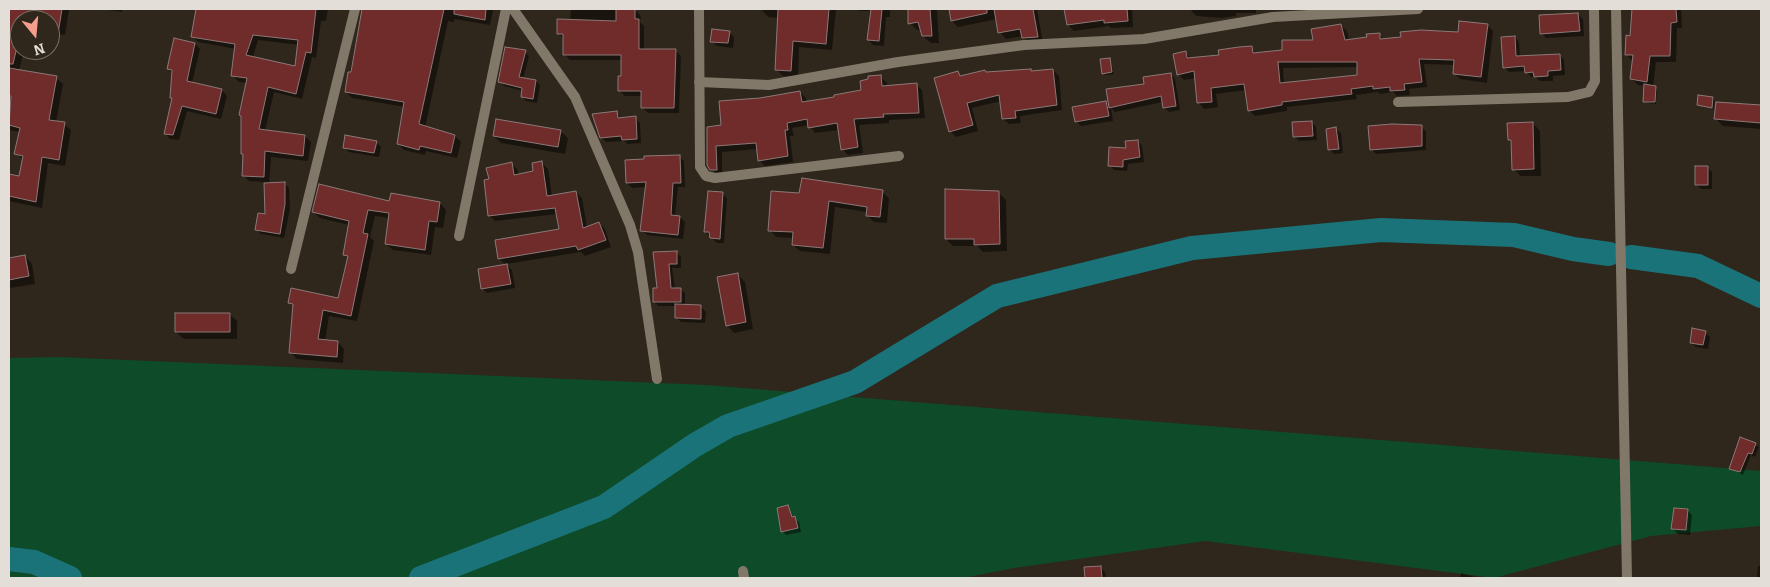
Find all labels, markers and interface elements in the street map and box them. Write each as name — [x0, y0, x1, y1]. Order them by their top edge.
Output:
north arrow — [10, 10, 60, 60]
text: N — [32, 39, 47, 59]

